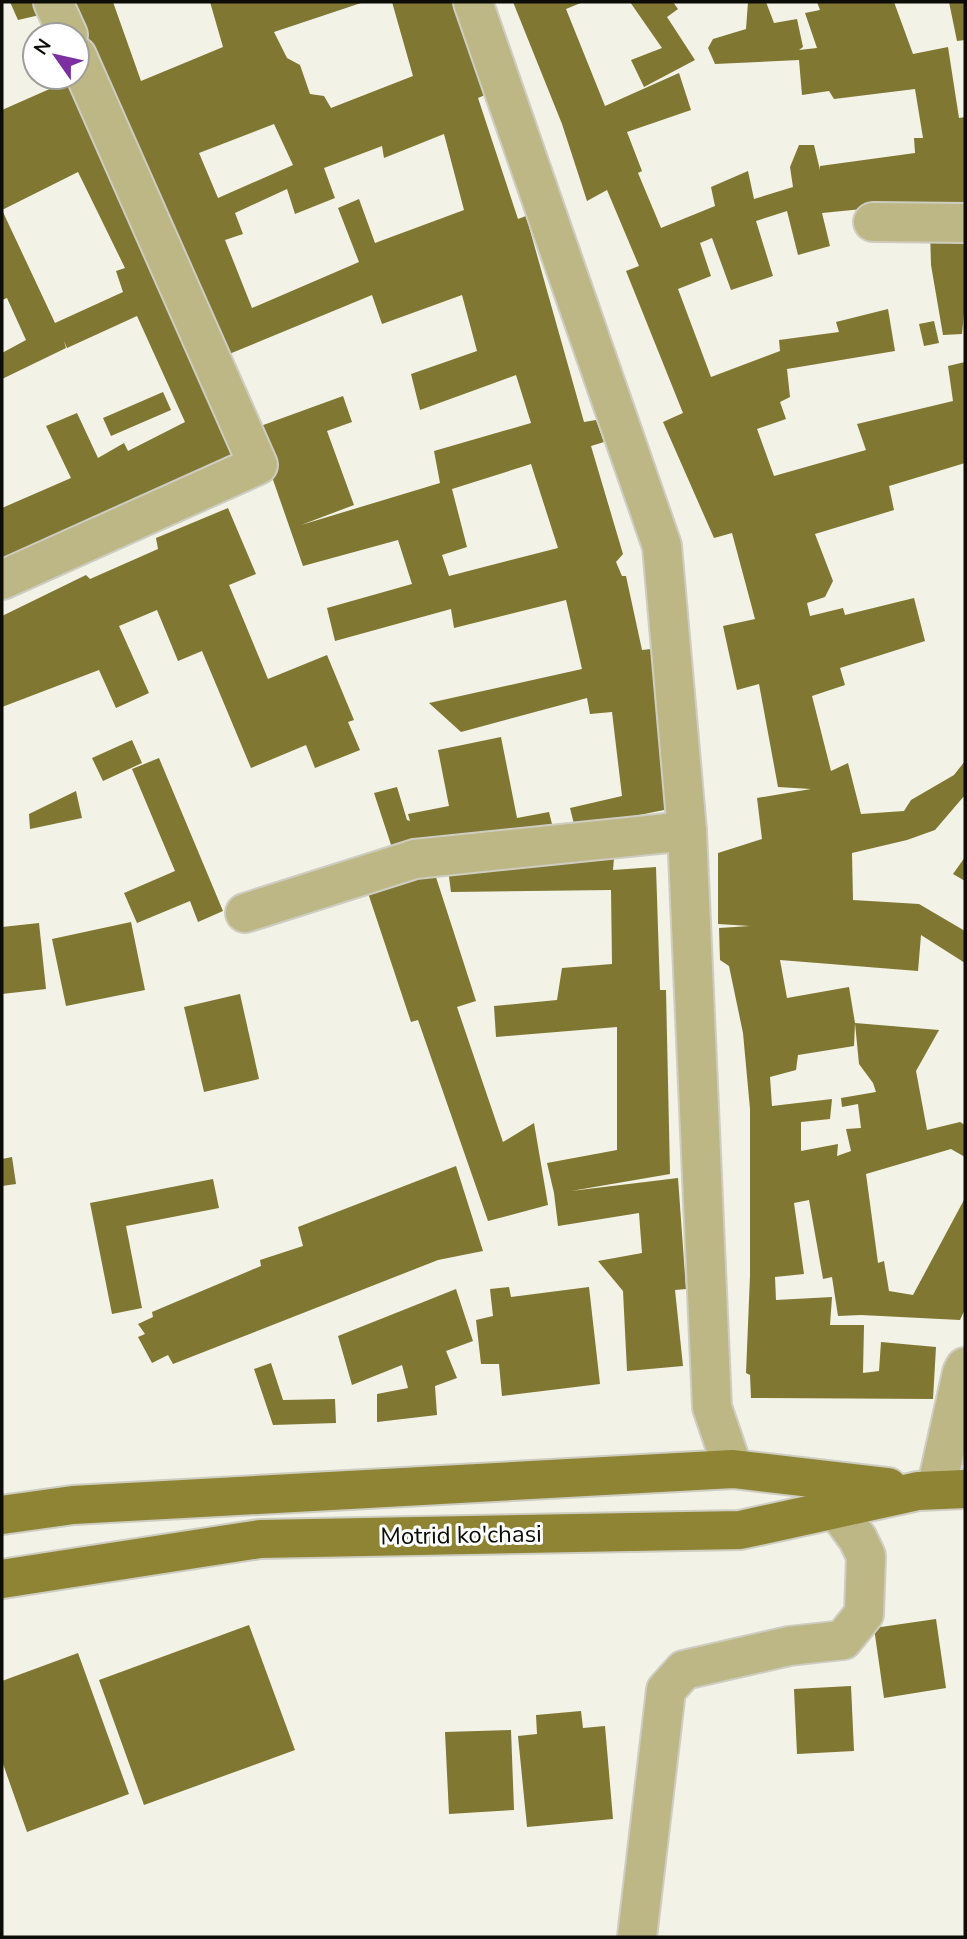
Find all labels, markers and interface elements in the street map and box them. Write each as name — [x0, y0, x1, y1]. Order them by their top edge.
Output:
north arrow — [21, 21, 91, 91]
text: N — [28, 34, 57, 60]
street label: Motrid ko'chasi — [380, 1518, 542, 1552]

